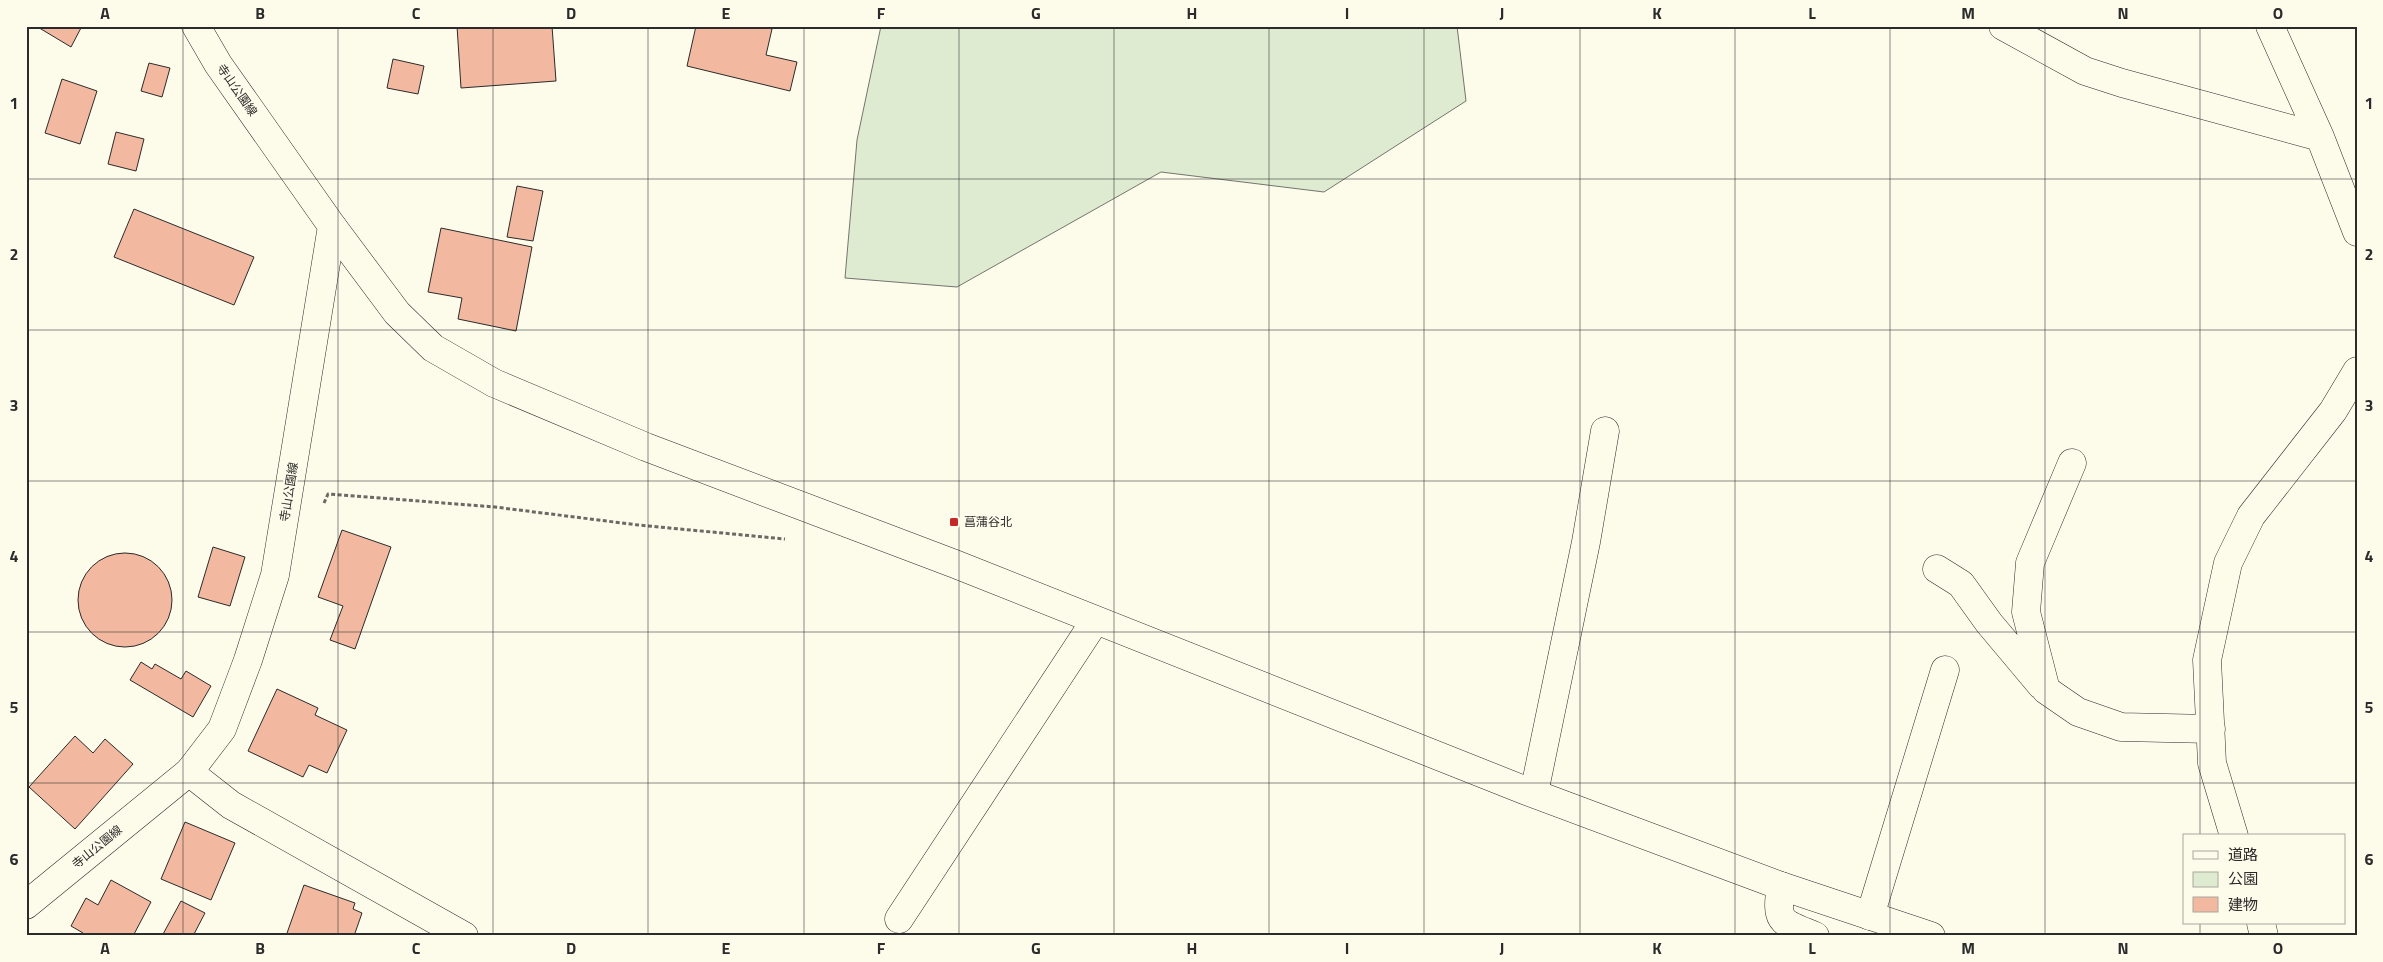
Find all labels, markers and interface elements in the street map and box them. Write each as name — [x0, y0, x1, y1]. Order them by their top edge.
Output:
text: A — [100, 1, 110, 25]
text: B — [255, 1, 265, 25]
text: C — [412, 1, 421, 25]
text: D — [566, 1, 576, 25]
text: E — [722, 1, 731, 25]
text: F — [877, 1, 886, 25]
text: G — [1031, 1, 1041, 25]
text: H — [1187, 1, 1197, 25]
text: I — [1345, 1, 1349, 25]
text: J — [1500, 1, 1504, 25]
text: K — [1652, 1, 1662, 25]
text: L — [1808, 1, 1816, 25]
text: M — [1961, 1, 1975, 25]
text: N — [2117, 1, 2129, 25]
text: O — [2273, 1, 2283, 25]
street label: 寺山公園線 — [212, 60, 262, 120]
text: 1 — [10, 91, 18, 115]
text: 1 — [2365, 91, 2373, 115]
text: 2 — [10, 242, 18, 266]
text: 2 — [2365, 242, 2373, 266]
text: 3 — [10, 393, 18, 417]
text: 3 — [2365, 393, 2373, 417]
street label: 寺山公園線 — [274, 461, 303, 523]
place label: 菖蒲谷北 — [964, 512, 1012, 531]
marker: 菖蒲谷北 — [948, 516, 960, 528]
text: 4 — [10, 544, 19, 568]
text: 4 — [2365, 544, 2374, 568]
text: 5 — [10, 695, 19, 719]
text: 5 — [2365, 695, 2374, 719]
street label: 寺山公園線 — [67, 820, 126, 873]
legend — [2183, 834, 2346, 924]
text: 道路 — [2228, 843, 2258, 866]
text: 6 — [10, 847, 19, 871]
text: 6 — [2365, 847, 2374, 871]
text: 公園 — [2228, 867, 2258, 890]
text: 建物 — [2228, 893, 2258, 916]
text: A — [100, 936, 110, 960]
text: B — [255, 936, 265, 960]
text: C — [412, 936, 421, 960]
text: D — [566, 936, 576, 960]
text: E — [722, 936, 731, 960]
text: F — [877, 936, 886, 960]
text: G — [1031, 936, 1041, 960]
text: H — [1187, 936, 1197, 960]
text: I — [1345, 936, 1349, 960]
text: J — [1500, 936, 1504, 960]
text: K — [1652, 936, 1662, 960]
text: L — [1808, 936, 1816, 960]
text: M — [1961, 936, 1975, 960]
text: N — [2117, 936, 2129, 960]
text: O — [2273, 936, 2283, 960]

